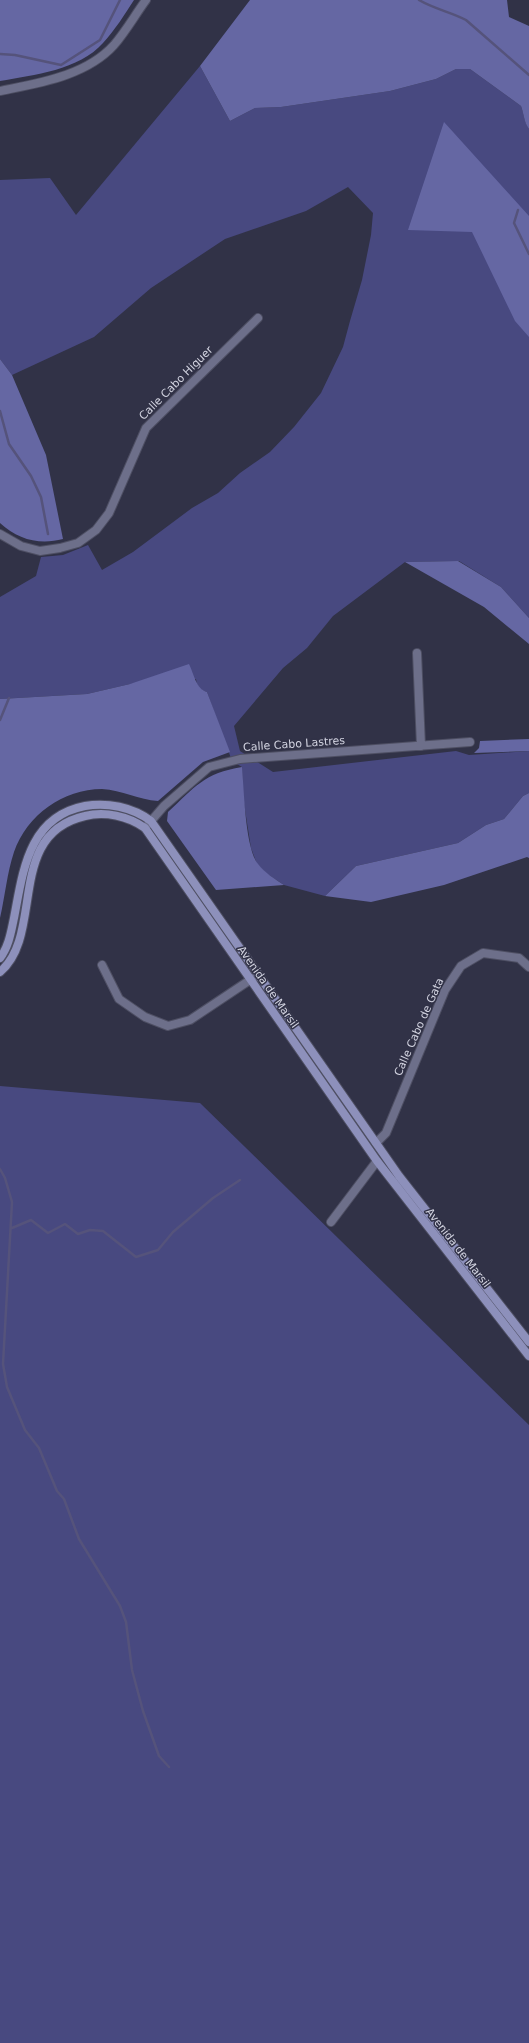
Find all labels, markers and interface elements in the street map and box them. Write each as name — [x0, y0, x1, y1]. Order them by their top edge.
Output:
street label: Calle Cabo Higuer — [136, 343, 216, 423]
street label: Calle Cabo Lastres — [243, 734, 346, 754]
street label: Avenida de Marsil — [235, 943, 301, 1031]
street label: Calle Cabo de Gata — [392, 976, 446, 1078]
street label: Avenida de Marsil — [423, 1206, 493, 1290]

